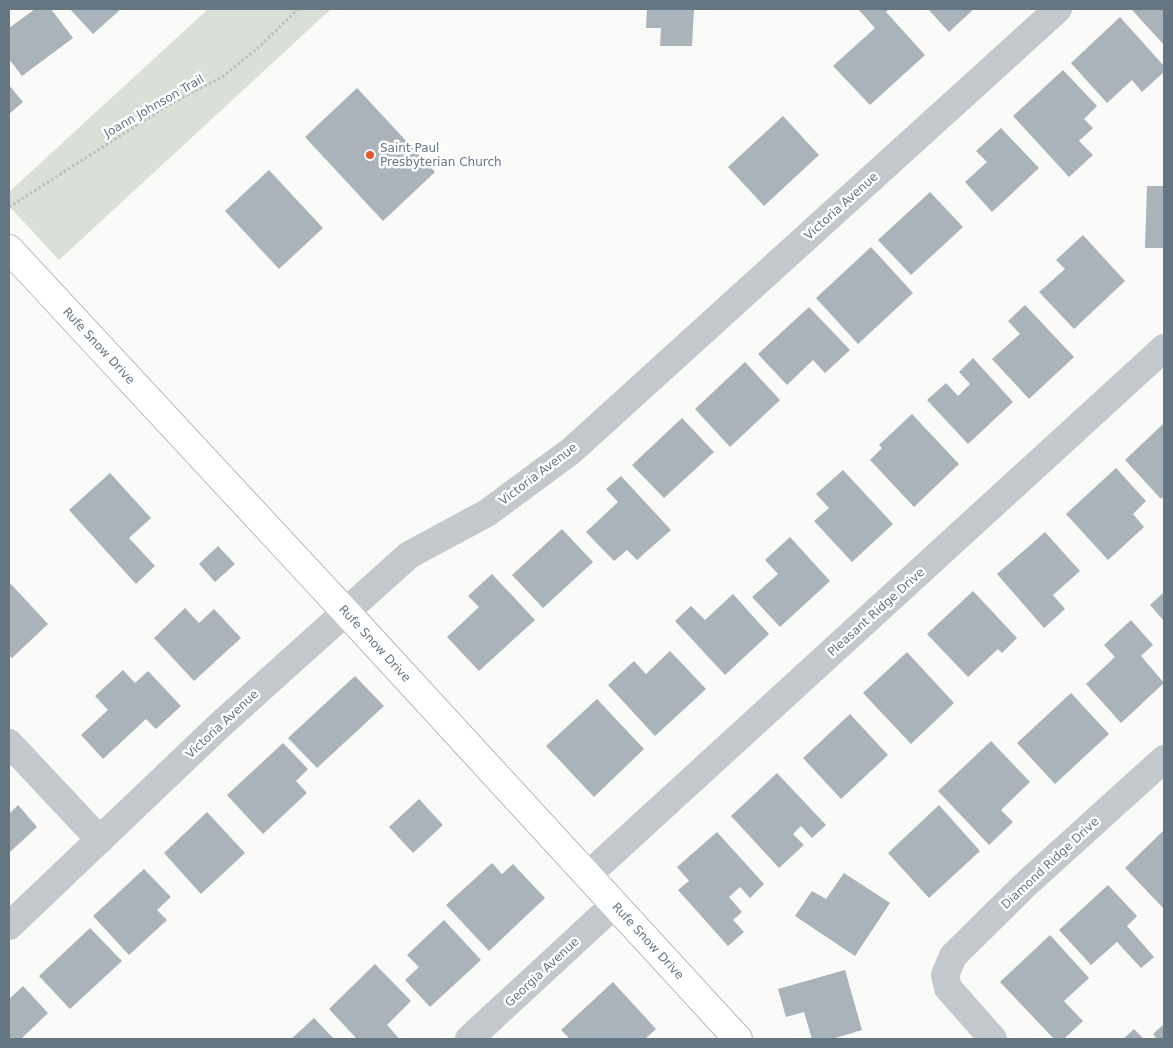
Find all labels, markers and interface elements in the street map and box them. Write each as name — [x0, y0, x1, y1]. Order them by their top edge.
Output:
street label: Joann Johnson Trail — [101, 72, 206, 141]
place label: Saint Paul Presbyterian Church — [380, 141, 502, 169]
marker: Saint Paul Presbyterian Church — [364, 149, 376, 161]
street label: Victoria Avenue — [801, 169, 881, 243]
street label: Rufe Snow Drive — [60, 305, 138, 387]
street label: Victoria Avenue — [496, 440, 580, 508]
street label: Pleasant Ridge Drive — [825, 565, 927, 659]
street label: Rufe Snow Drive — [336, 602, 413, 685]
street label: Victoria Avenue — [183, 687, 261, 761]
street label: Diamond Ridge Drive — [998, 814, 1102, 912]
street label: Rufe Snow Drive — [609, 900, 687, 982]
street label: Georgia Avenue — [502, 934, 582, 1010]

